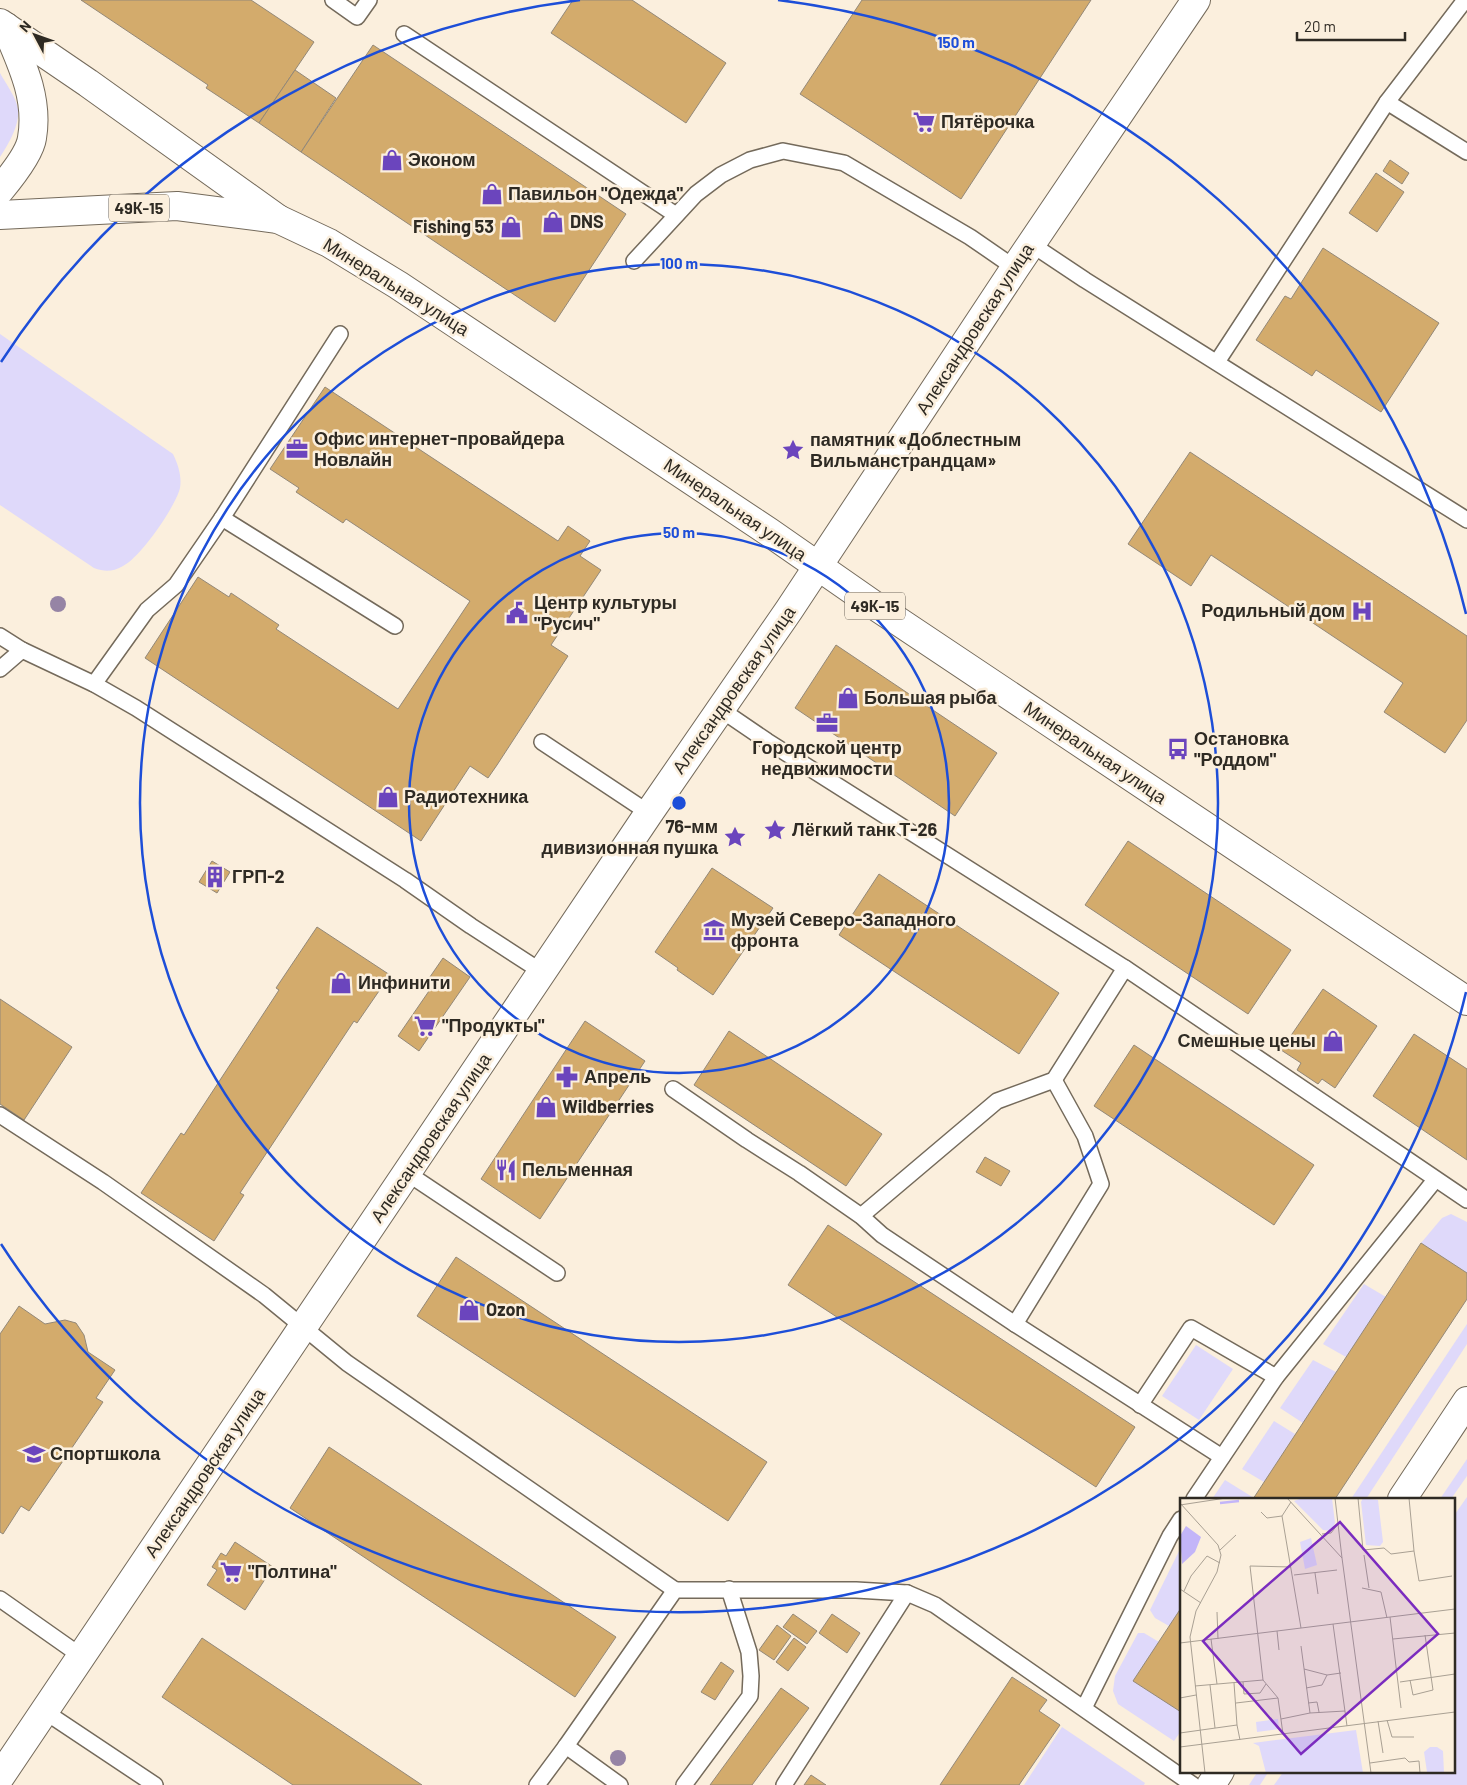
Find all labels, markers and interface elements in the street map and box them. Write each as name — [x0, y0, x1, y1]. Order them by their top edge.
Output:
north arrow — [10, 10, 60, 60]
scale bar — [1297, 10, 1404, 42]
text: N — [15, 17, 34, 35]
text: 20 m — [1304, 17, 1336, 35]
text: 150 m — [937, 33, 975, 51]
supermarket icon: Пятёрочка — [911, 109, 937, 135]
place label: Пятёрочка — [941, 110, 1035, 132]
shop icon: Эконом — [379, 147, 405, 173]
place label: Эконом — [408, 148, 476, 170]
shop icon: Павильон "Одежда" — [479, 181, 505, 207]
place label: Павильон "Одежда" — [508, 182, 683, 204]
road number: 49К-15 — [109, 194, 169, 222]
shop icon: DNS — [540, 209, 566, 235]
place label: DNS — [570, 210, 604, 232]
shop icon: Fishing 53 — [498, 214, 524, 240]
place label: Fishing 53 — [413, 215, 494, 237]
street label: Минеральная улица — [320, 232, 474, 340]
street label: Александровская улица — [911, 238, 1038, 418]
text: 100 m — [660, 254, 698, 272]
place label: Офис интернет-провайдера Новлайн — [314, 427, 565, 470]
place label: памятник «Доблестным Вильманстрандцам» — [810, 428, 1021, 471]
office icon: Офис интернет-провайдера Новлайн — [284, 436, 310, 462]
place icon: памятник «Доблестным Вильманстрандцам» — [780, 437, 806, 463]
street label: Минеральная улица — [660, 453, 812, 566]
text: 50 m — [663, 523, 695, 541]
place label: Центр культуры "Русич" — [534, 591, 677, 634]
road number: 49К-15 — [845, 592, 905, 620]
hospital icon: Родильный дом — [1349, 598, 1375, 624]
place label: Родильный дом — [1201, 599, 1345, 621]
public building icon: Центр культуры "Русич" — [504, 600, 530, 626]
street label: Александровская улица — [667, 601, 800, 777]
shop icon: Большая рыба — [835, 685, 861, 711]
place label: Большая рыба — [864, 686, 998, 708]
street label: Минеральная улица — [1020, 696, 1172, 809]
office icon: Городской центр недвижимости — [814, 710, 840, 736]
place label: Остановка "Роддом" — [1194, 727, 1290, 770]
place label: Городской центр недвижимости — [752, 736, 902, 779]
bus stop icon: Остановка "Роддом" — [1165, 736, 1191, 762]
shop icon: Радиотехника — [375, 784, 401, 810]
place label: Радиотехника — [404, 785, 529, 807]
centre of rings — [670, 794, 688, 812]
place label: 76-мм дивизионная пушка — [542, 815, 719, 858]
place icon: Лёгкий танк Т-26 — [762, 817, 788, 843]
place label: Лёгкий танк Т-26 — [792, 818, 938, 840]
place icon: 76-мм дивизионная пушка — [722, 824, 748, 850]
building icon: ГРП-2 — [202, 864, 228, 890]
place label: ГРП-2 — [232, 865, 285, 887]
place label: Музей Северо-Западного фронта — [731, 908, 956, 951]
museum icon: Музей Северо-Западного фронта — [701, 917, 727, 943]
shop icon: Инфинити — [328, 970, 354, 996]
place label: Инфинити — [358, 971, 450, 993]
supermarket icon: "Продукты" — [412, 1013, 438, 1039]
place label: "Продукты" — [442, 1014, 545, 1036]
shop icon: Смешные цены — [1320, 1028, 1346, 1054]
place label: Смешные цены — [1177, 1029, 1316, 1051]
street label: Александровская улица — [365, 1048, 496, 1226]
pharmacy icon: Апрель — [554, 1064, 580, 1090]
place label: Апрель — [584, 1065, 651, 1087]
shop icon: Wildberries — [533, 1094, 559, 1120]
place label: Wildberries — [562, 1095, 654, 1117]
restaurant icon: Пельменная — [493, 1157, 519, 1183]
place label: Пельменная — [522, 1158, 633, 1180]
shop icon: Ozon — [456, 1297, 482, 1323]
place label: Ozon — [486, 1298, 525, 1320]
street label: Александровская улица — [139, 1383, 270, 1561]
school or university icon: Спортшкола — [21, 1441, 47, 1467]
place label: Спортшкола — [50, 1442, 161, 1464]
inset map — [1180, 1498, 1454, 1772]
supermarket icon: "Полтина" — [218, 1559, 244, 1585]
place label: "Полтина" — [248, 1560, 337, 1582]

